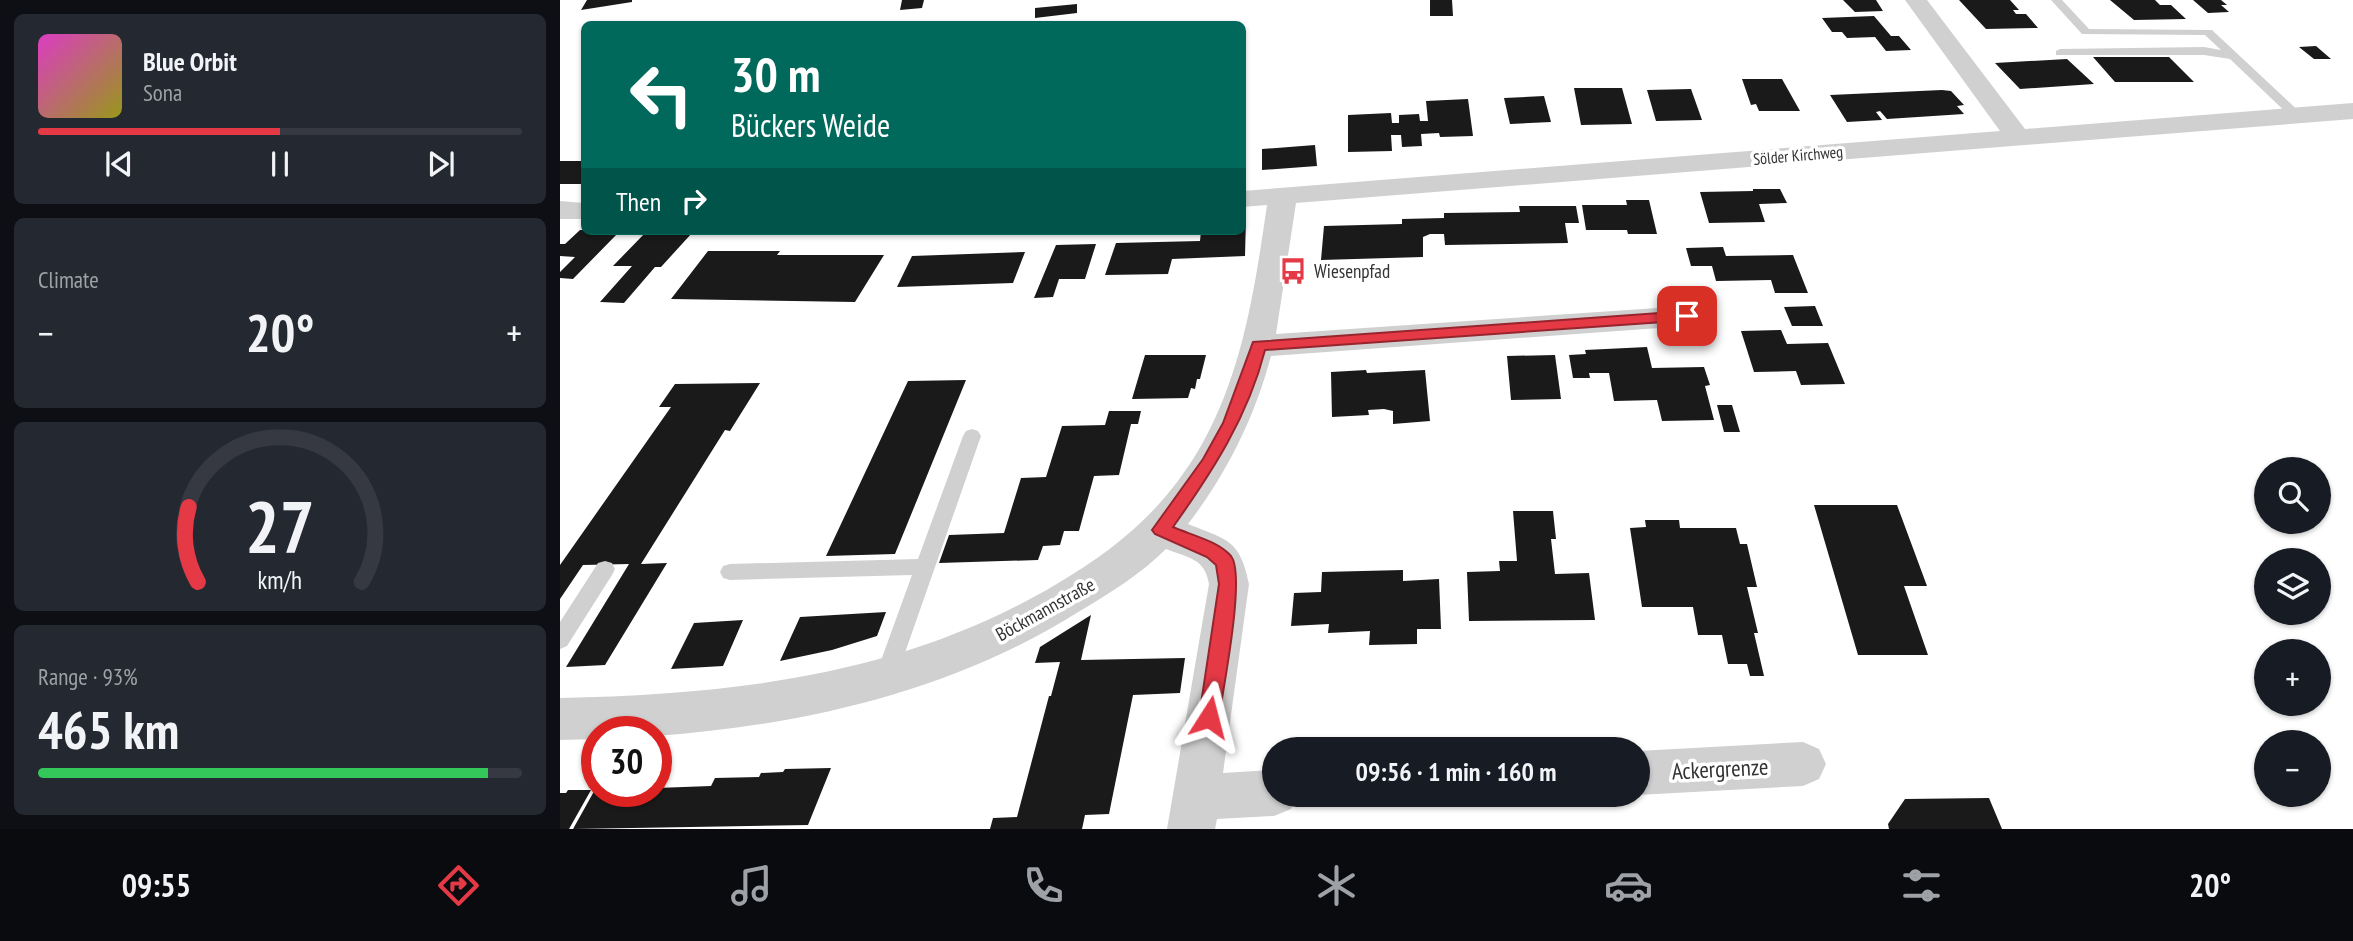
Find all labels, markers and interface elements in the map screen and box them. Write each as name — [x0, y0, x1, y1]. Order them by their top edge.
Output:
text: 30 m — [731, 42, 820, 106]
text: Blue Orbit — [143, 45, 237, 78]
icon: left — [616, 49, 707, 140]
text: Sona — [143, 78, 182, 107]
text: Bückers Weide — [731, 104, 890, 146]
street label: Sölder Kirchweg — [1752, 141, 1844, 169]
icon: previous — [100, 145, 138, 183]
icon: pause — [261, 145, 299, 183]
icon: next — [422, 145, 460, 183]
icon: right — [675, 182, 713, 220]
text: Then — [616, 185, 661, 218]
bus stop icon: Wiesenpfad — [1278, 256, 1308, 286]
place label: Wiesenpfad — [1314, 259, 1390, 283]
text: Climate — [38, 265, 99, 294]
pin — [1657, 286, 1717, 346]
icon: arrive — [1668, 297, 1706, 335]
text: 20° — [246, 299, 314, 366]
text: − — [38, 308, 54, 357]
text: + — [506, 308, 522, 357]
map controls — [2254, 457, 2331, 807]
button: search — [2254, 457, 2331, 534]
text: 27 — [245, 479, 315, 573]
button: layers — [2254, 548, 2331, 625]
text: km/h — [258, 564, 302, 596]
street label: Böckmannstraße — [991, 572, 1099, 646]
button: + — [2254, 639, 2331, 716]
text: Range · 93% — [38, 662, 138, 691]
position arrow — [1172, 680, 1246, 754]
text: 465 km — [38, 696, 179, 763]
speed limit sign: 30 — [581, 716, 672, 807]
button: − — [2254, 730, 2331, 807]
street label: Ackergrenze — [1671, 751, 1769, 786]
text: 09:56 · 1 min · 160 m — [1356, 755, 1556, 788]
icon: directions — [434, 861, 483, 910]
icon: music — [727, 861, 776, 910]
icon: phone — [1019, 861, 1068, 910]
icon: climate — [1312, 861, 1361, 910]
icon: car — [1604, 861, 1653, 910]
icon: filters — [1897, 861, 1946, 910]
text: 09:55 — [122, 864, 191, 906]
text: 20° — [2189, 864, 2231, 906]

